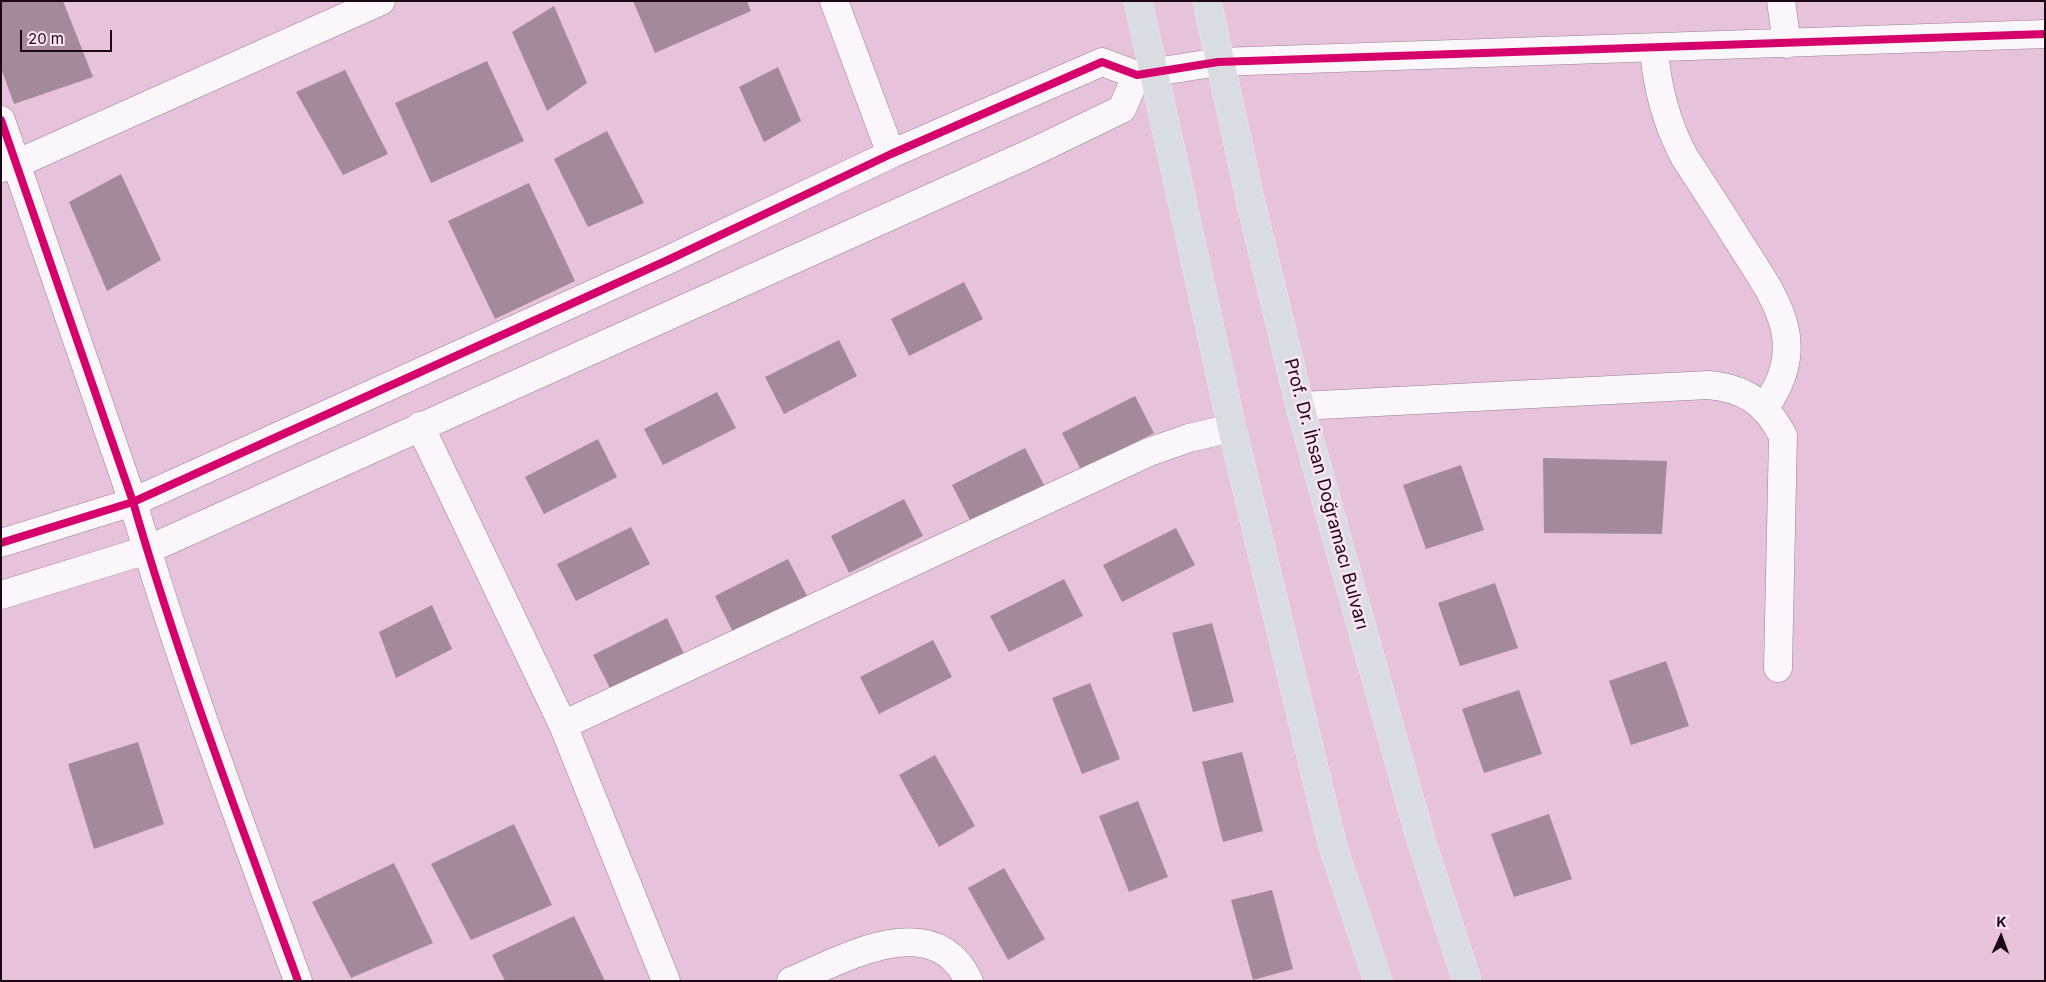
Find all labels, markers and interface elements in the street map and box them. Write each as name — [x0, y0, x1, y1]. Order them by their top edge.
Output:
scale bar — [22, 20, 115, 52]
text: 20 m — [28, 29, 64, 48]
street label: Prof. Dr. İhsan Doğramacı Bulvarı — [1279, 356, 1373, 632]
north arrow — [1976, 912, 2026, 962]
text: K — [1996, 913, 2007, 930]

